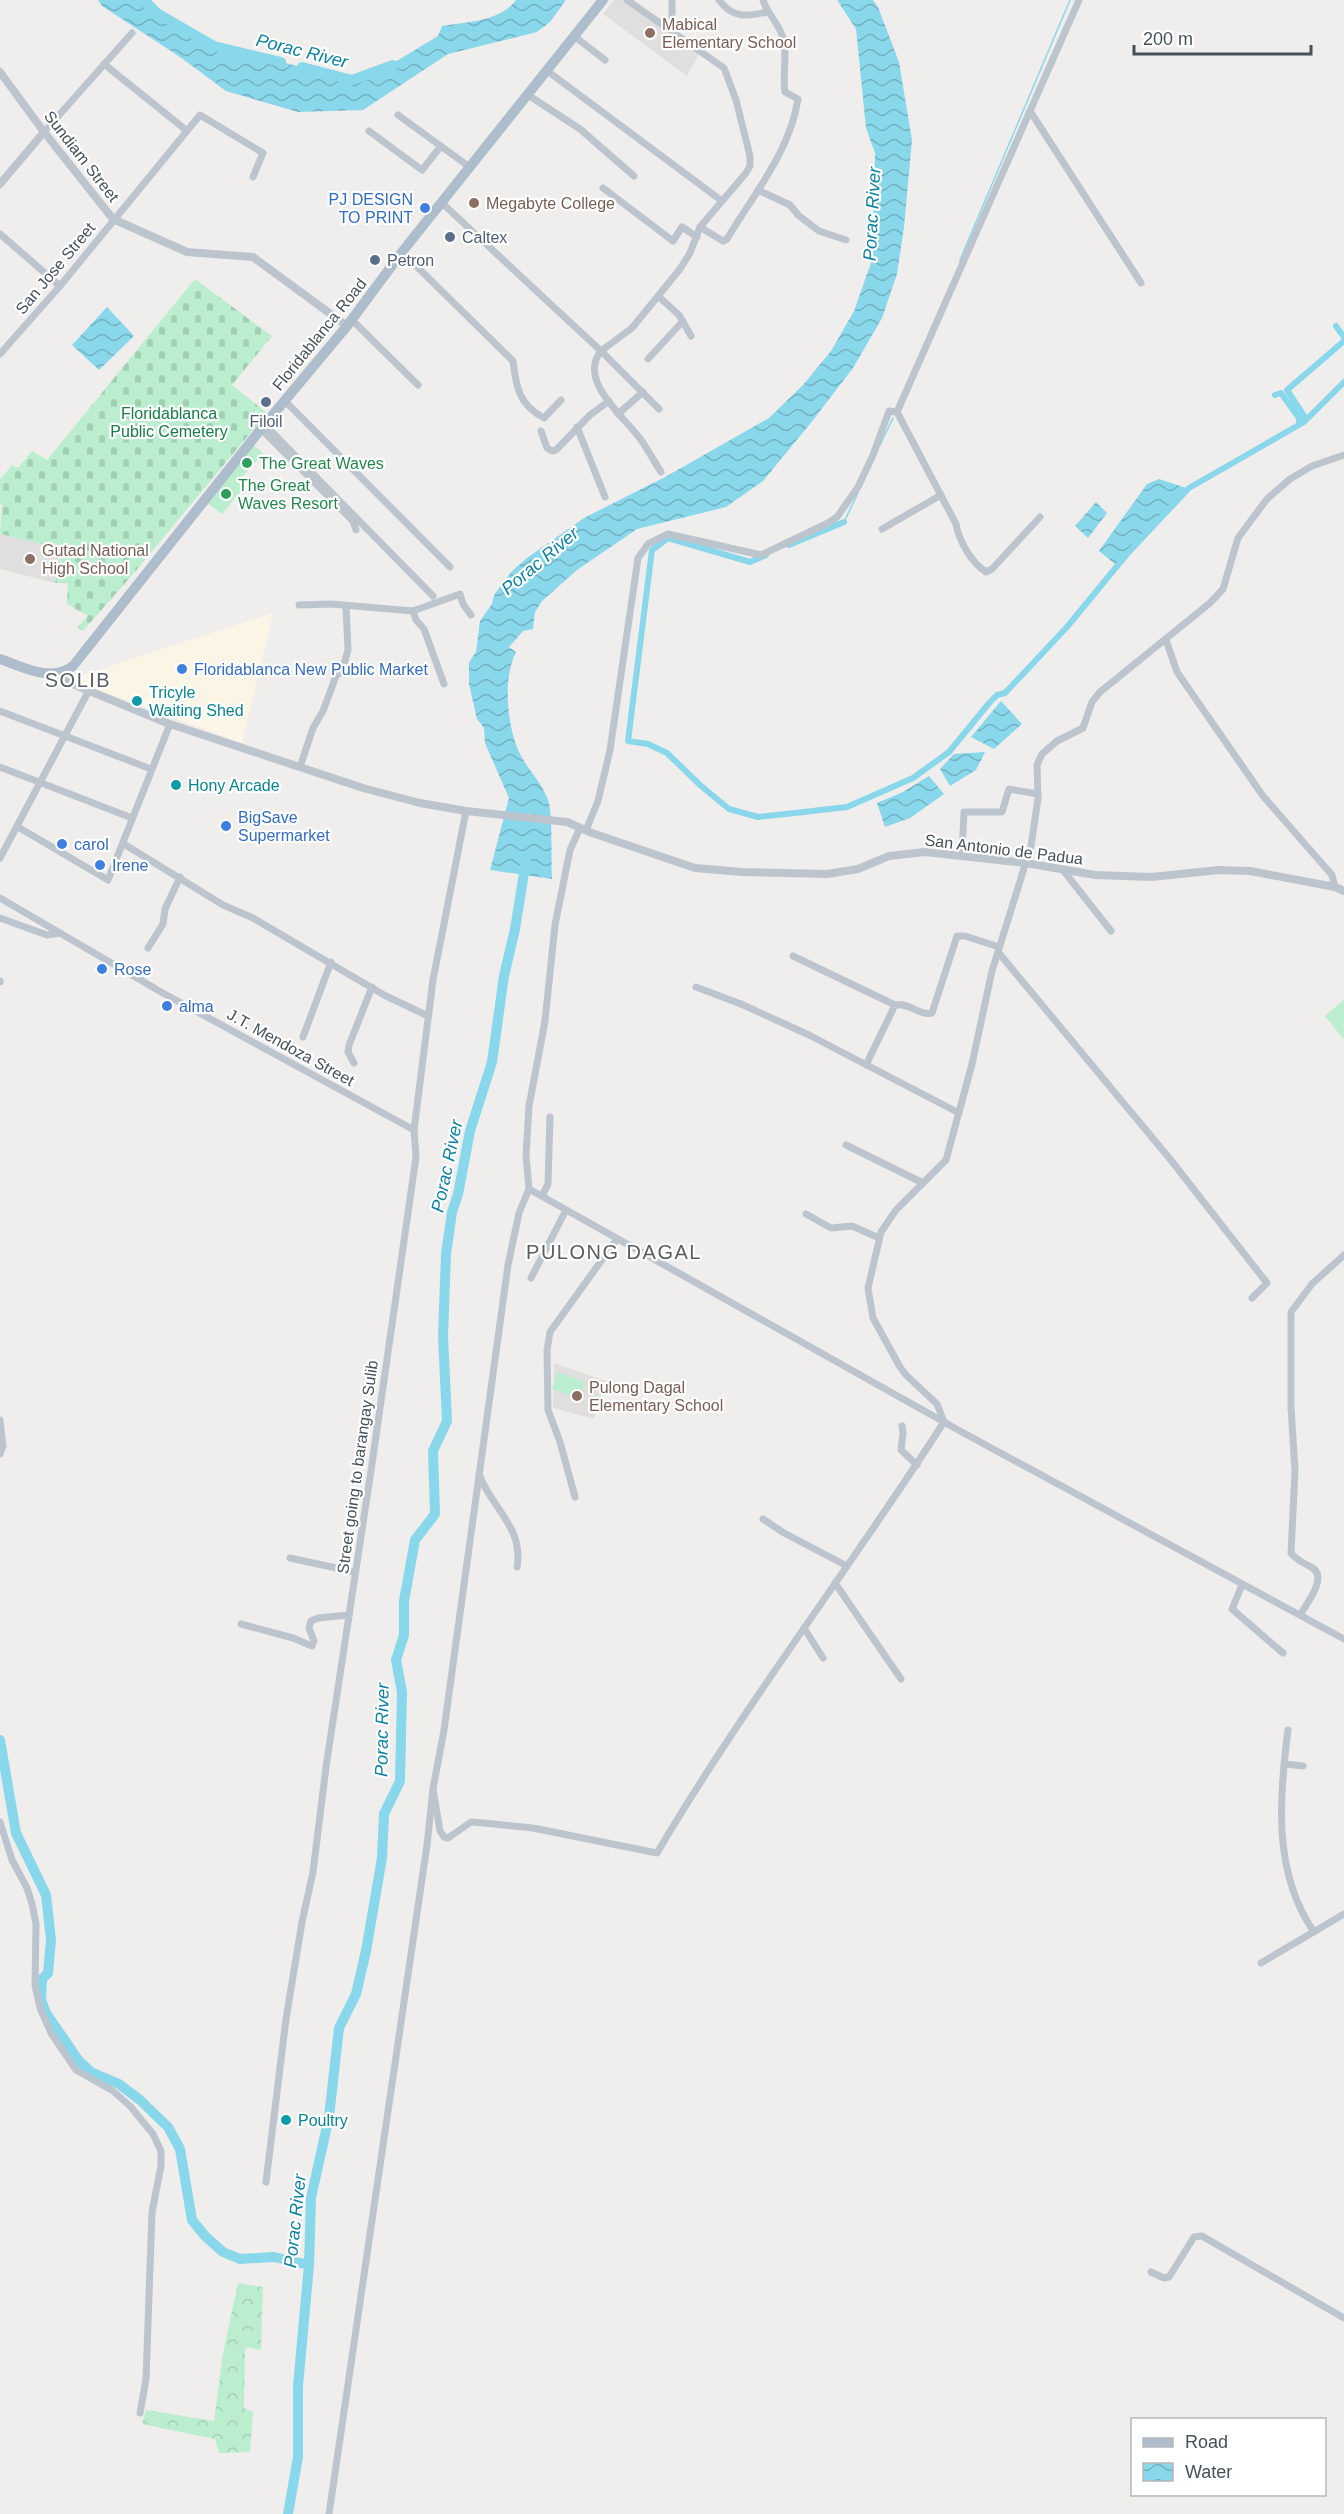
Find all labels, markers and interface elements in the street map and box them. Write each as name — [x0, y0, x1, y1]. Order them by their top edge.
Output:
place label: Mabical Elementary School — [662, 16, 796, 51]
scale bar — [1134, 18, 1311, 56]
marker: Mabical Elementary School — [643, 26, 657, 40]
text: 200 m — [1143, 29, 1193, 49]
water label: Porac River — [254, 30, 351, 72]
street label: Sundiam Street — [41, 108, 123, 205]
water label: Porac River — [860, 166, 884, 261]
place label: PJ DESIGN TO PRINT — [329, 191, 413, 226]
place label: Megabyte College — [486, 195, 615, 212]
marker: Megabyte College — [467, 196, 481, 210]
marker: PJ DESIGN TO PRINT — [418, 201, 432, 215]
street label: San Jose Street — [12, 219, 99, 317]
place label: Caltex — [462, 229, 507, 246]
marker: Caltex — [443, 230, 457, 244]
place label: Petron — [387, 252, 434, 269]
marker: Petron — [368, 253, 382, 267]
street label: Floridablanca Road — [269, 275, 370, 394]
marker: Filoil — [259, 395, 273, 409]
park label: Floridablanca Public Cemetery — [110, 405, 228, 440]
place label: Filoil — [250, 413, 282, 430]
place label: The Great Waves — [259, 455, 384, 472]
marker: The Great Waves — [240, 456, 254, 470]
place label: The Great Waves Resort — [238, 477, 338, 512]
marker: The Great Waves Resort — [219, 487, 233, 501]
water label: Porac River — [498, 522, 583, 599]
place label: Gutad National High School — [42, 542, 149, 577]
marker: Gutad National High School — [23, 552, 37, 566]
place label: Floridablanca New Public Market — [194, 661, 428, 678]
marker: Floridablanca New Public Market — [175, 662, 189, 676]
district label: SOLIB — [45, 669, 111, 691]
place label: Tricyle Waiting Shed — [149, 684, 244, 719]
marker: Tricyle Waiting Shed — [130, 694, 144, 708]
place label: Hony Arcade — [188, 777, 280, 794]
marker: Hony Arcade — [169, 778, 183, 792]
place label: BigSave Supermarket — [238, 809, 330, 844]
marker: BigSave Supermarket — [219, 819, 233, 833]
street label: San Antonio de Padua — [924, 831, 1084, 868]
place label: carol — [74, 836, 109, 853]
marker: carol — [55, 837, 69, 851]
place label: Irene — [112, 857, 149, 874]
marker: Irene — [93, 858, 107, 872]
place label: Rose — [114, 961, 151, 978]
marker: Rose — [95, 962, 109, 976]
place label: alma — [179, 998, 214, 1015]
marker: alma — [160, 999, 174, 1013]
street label: J.T. Mendoza Street — [224, 1006, 358, 1090]
water label: Porac River — [427, 1117, 467, 1214]
district label: PULONG DAGAL — [526, 1241, 702, 1263]
street label: Street going to barangay Sulib — [334, 1359, 381, 1575]
place label: Pulong Dagal Elementary School — [589, 1379, 723, 1414]
marker: Pulong Dagal Elementary School — [570, 1389, 584, 1403]
water label: Porac River — [371, 1682, 393, 1777]
place label: Poultry — [298, 2112, 348, 2129]
marker: Poultry — [279, 2113, 293, 2127]
water label: Porac River — [280, 2172, 310, 2269]
legend — [1131, 2418, 1326, 2496]
text: Road — [1185, 2432, 1228, 2452]
text: Water — [1185, 2462, 1232, 2482]

